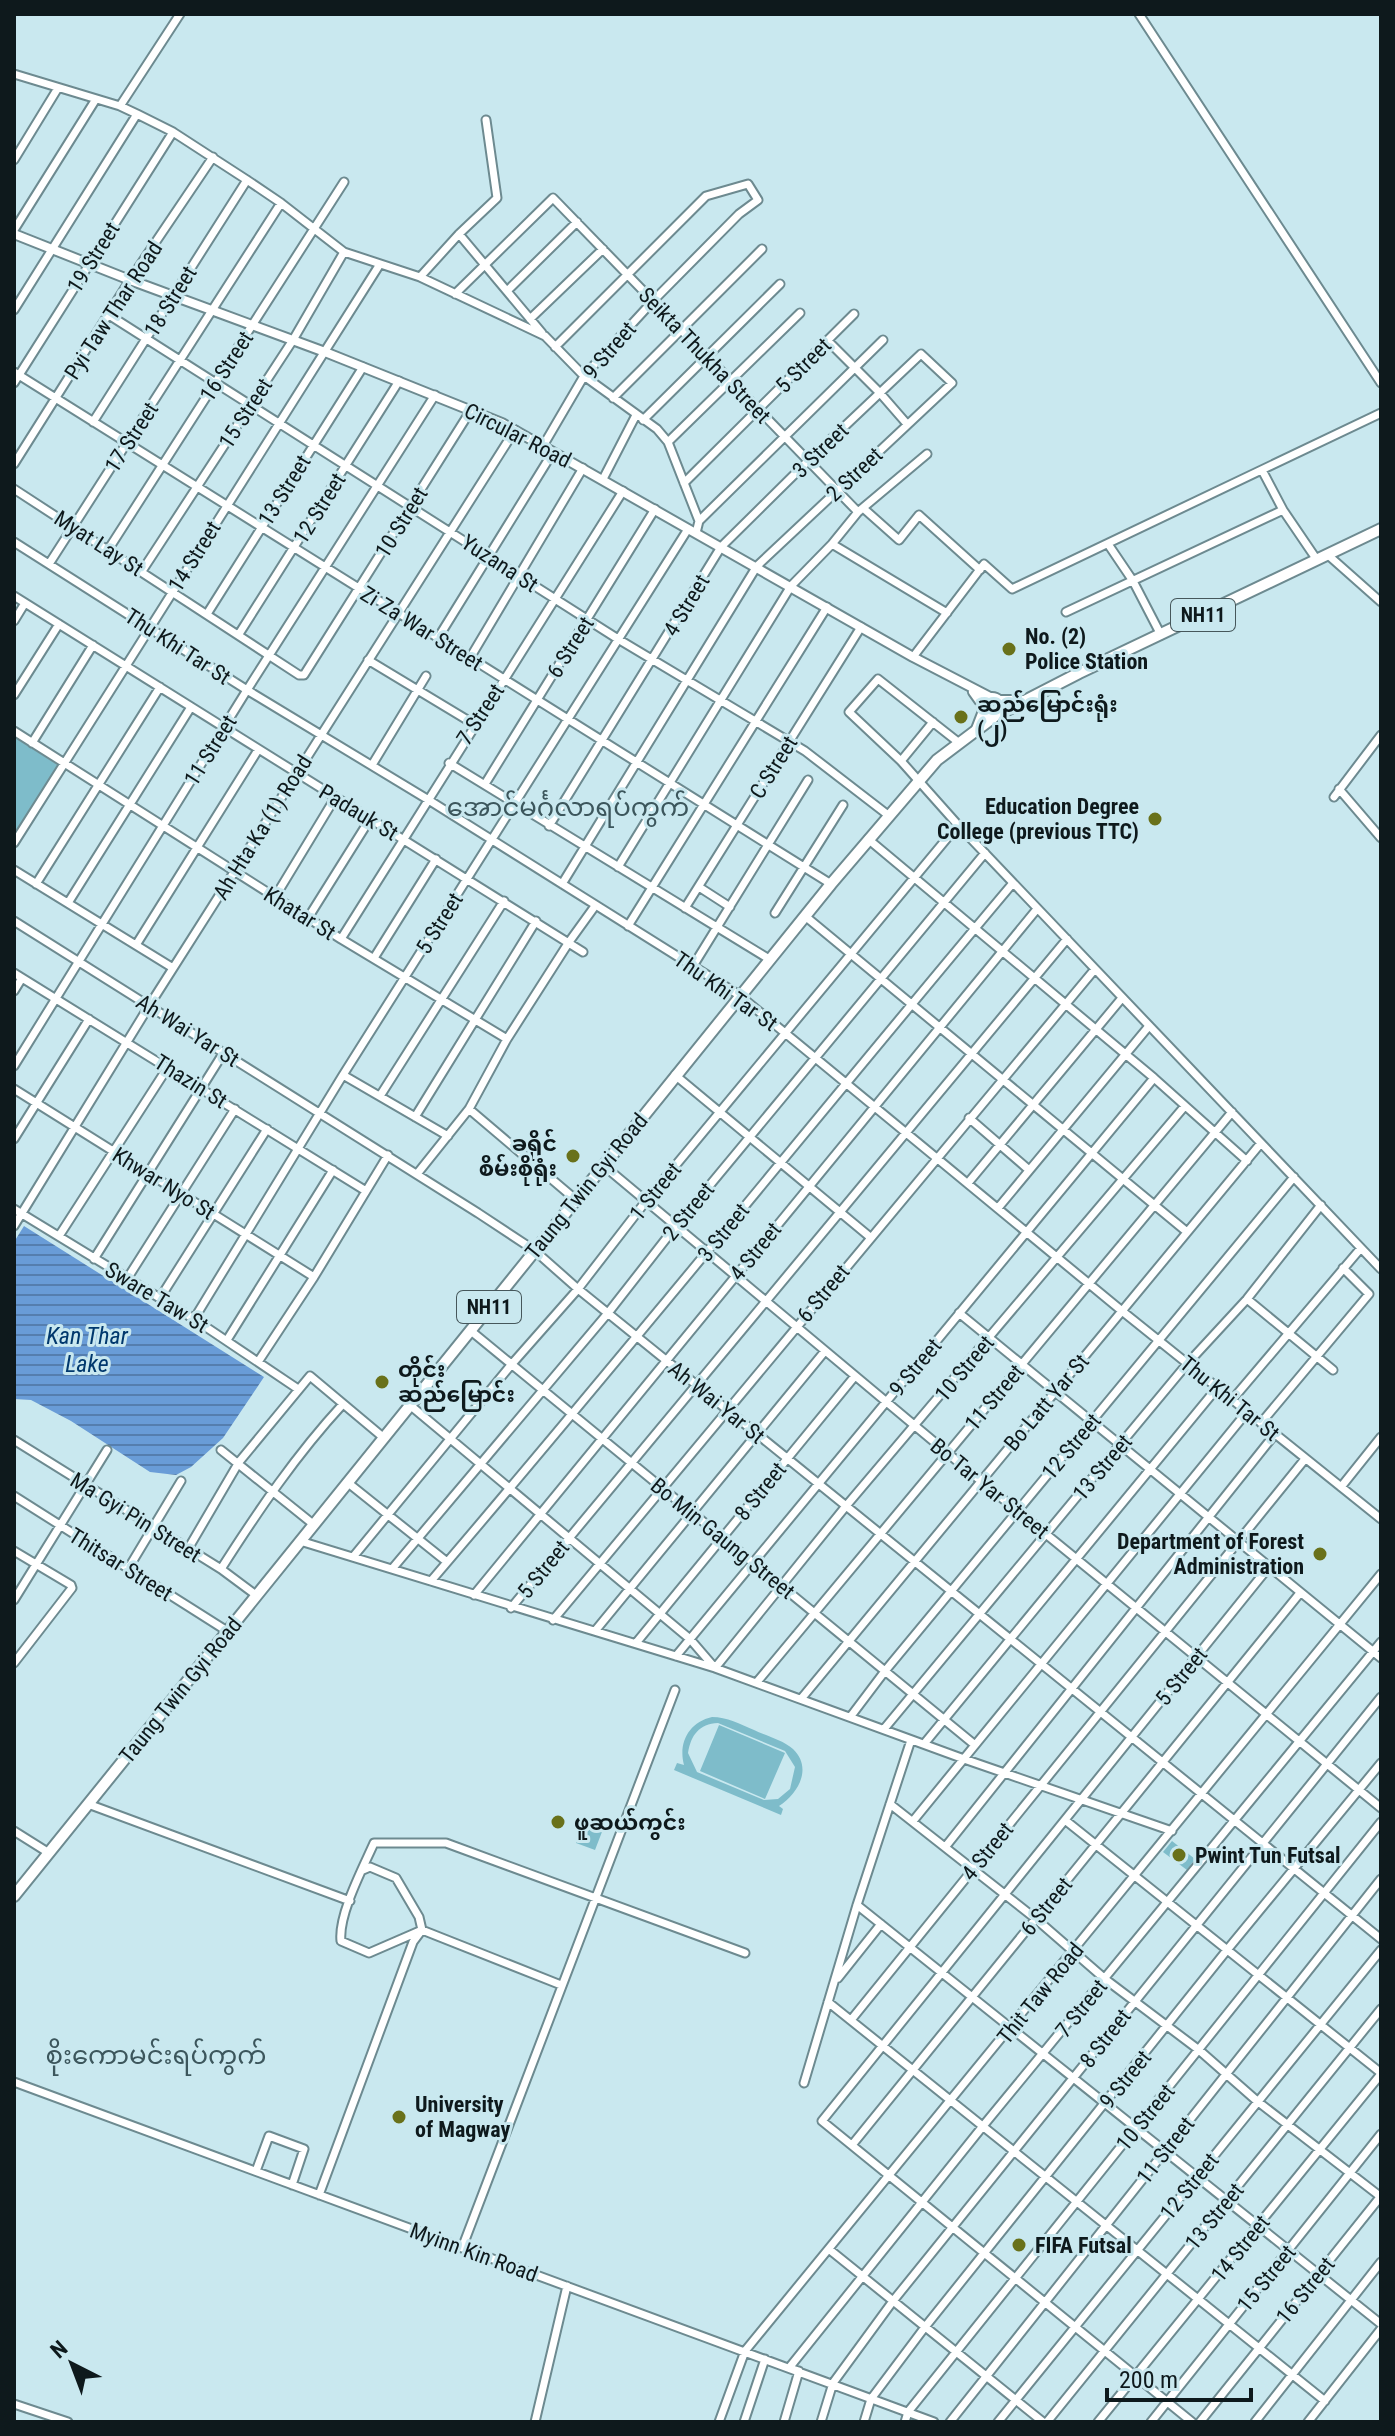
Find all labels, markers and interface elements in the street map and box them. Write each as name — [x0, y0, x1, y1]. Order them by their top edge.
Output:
street label: 19 Street — [62, 217, 125, 297]
street label: Pyi Taw Thar Road — [60, 237, 167, 384]
street label: 18 Street — [139, 261, 202, 341]
street label: Seikta Thukha Street — [634, 282, 776, 428]
street label: 9 Street — [578, 317, 641, 384]
street label: 16 Street — [195, 327, 258, 406]
street label: 5 Street — [771, 333, 836, 398]
street label: 15 Street — [214, 374, 277, 453]
street label: 17 Street — [100, 398, 163, 477]
street label: Circular Road — [460, 398, 575, 473]
street label: 3 Street — [787, 418, 853, 483]
street label: 2 Street — [821, 442, 888, 507]
street label: 13 Street — [253, 450, 316, 530]
street label: 12 Street — [288, 468, 351, 548]
street label: 10 Street — [370, 482, 433, 562]
street label: Myat Lay St — [50, 506, 148, 581]
street label: 14 Street — [163, 516, 226, 596]
street label: Yuzana St — [457, 529, 543, 597]
street label: 4 Street — [658, 570, 715, 641]
street label: Zi Za War Street — [356, 581, 487, 676]
road number: NH11 — [1171, 599, 1235, 631]
street label: Thu Khi Tar St — [120, 603, 235, 690]
street label: 6 Street — [542, 612, 599, 682]
place label: No. (2) Police Station — [1025, 624, 1148, 674]
marker: No. (2) Police Station — [1000, 640, 1018, 658]
street label: 7 Street — [452, 679, 509, 749]
place label: ဆည်မြောင်းရုံး (၂) — [977, 689, 1118, 747]
marker: ဆည်မြောင်းရုံး (၂) — [952, 708, 970, 726]
street label: 11 Street — [179, 710, 242, 790]
street label: C Street — [745, 731, 802, 803]
street label: Ah Hta Ka (1) Road — [208, 750, 318, 905]
street label: Padauk St — [315, 779, 403, 846]
district label: အောင်မင်္ဂလာရပ်ကွက် — [447, 790, 689, 828]
place label: Education Degree College (previous TTC) — [937, 794, 1139, 844]
marker: Education Degree College (previous TTC) — [1146, 810, 1164, 828]
street label: Khatar St — [259, 882, 340, 945]
street label: 5 Street — [411, 888, 468, 958]
street label: Thu Khi Tar St — [669, 947, 782, 1036]
street label: Ah Wai Yar St — [132, 989, 244, 1072]
street label: Thazin St — [150, 1049, 232, 1113]
street label: Taung Twin Gyi Road — [520, 1109, 653, 1264]
place label: ခရိုင် စိမ်းစိုရုံး — [479, 1128, 557, 1186]
street label: Khwar Nyo St — [108, 1142, 219, 1225]
marker: ခရိုင် စိမ်းစိုရုံး — [564, 1147, 582, 1165]
street label: 1 Street — [624, 1157, 686, 1225]
street label: 2 Street — [657, 1177, 719, 1245]
street label: 3 Street — [692, 1198, 754, 1266]
street label: 4 Street — [724, 1217, 786, 1285]
street label: Sware Taw St — [101, 1257, 213, 1338]
street label: 6 Street — [792, 1259, 855, 1327]
road number: NH11 — [457, 1291, 521, 1323]
water label: Kan Thar Lake — [46, 1322, 129, 1378]
street label: 10 Street — [930, 1330, 999, 1406]
street label: 9 Street — [884, 1333, 947, 1401]
street label: Bo Latt Yar St — [999, 1349, 1094, 1456]
street label: Thu Khi Tar St — [1175, 1351, 1284, 1446]
place label: တိုင်း ဆည်မြောင်း — [398, 1354, 515, 1412]
street label: Ah Wai Yar St — [664, 1356, 770, 1449]
street label: 11 Street — [960, 1359, 1029, 1435]
marker: တိုင်း ဆည်မြောင်း — [373, 1373, 391, 1391]
street label: 12 Street — [1037, 1408, 1106, 1484]
street label: 13 Street — [1068, 1429, 1137, 1505]
street label: Bo Tar Yar Street — [926, 1433, 1054, 1544]
street label: 8 Street — [729, 1457, 791, 1525]
street label: Ma Gyi Pin Street — [66, 1467, 206, 1567]
street label: Bo Min Gaung Street — [646, 1473, 800, 1604]
street label: Thitsar Street — [64, 1523, 177, 1606]
place label: Department of Forest Administration — [1117, 1529, 1304, 1579]
street label: 5 Street — [512, 1535, 574, 1603]
marker: Department of Forest Administration — [1311, 1545, 1329, 1563]
street label: Taung Twin Gyi Road — [114, 1613, 247, 1768]
street label: 5 Street — [1150, 1642, 1212, 1710]
place label: ဖူဆယ်ကွင်း — [574, 1807, 686, 1840]
marker: ဖူဆယ်ကွင်း — [549, 1813, 567, 1831]
street label: 4 Street — [956, 1817, 1018, 1885]
place label: Pwint Tun Futsal — [1195, 1843, 1341, 1868]
marker: Pwint Tun Futsal — [1170, 1846, 1188, 1864]
street label: 6 Street — [1015, 1872, 1077, 1940]
street label: Thit Taw Road — [992, 1938, 1089, 2049]
street label: 7 Street — [1050, 1974, 1112, 2042]
street label: 8 Street — [1075, 2004, 1136, 2073]
district label: စိုးကောမင်းရပ်ကွက် — [45, 2038, 267, 2076]
street label: 9 Street — [1094, 2045, 1156, 2113]
street label: 10 Street — [1111, 2079, 1180, 2156]
place label: University of Magway — [415, 2092, 510, 2142]
marker: University of Magway — [390, 2108, 408, 2126]
street label: 11 Street — [1131, 2112, 1199, 2189]
street label: 12 Street — [1155, 2148, 1224, 2225]
street label: 13 Street — [1180, 2178, 1249, 2255]
street label: 14 Street — [1206, 2210, 1275, 2287]
street label: Myinn Kin Road — [407, 2218, 541, 2287]
place label: FIFA Futsal — [1035, 2233, 1132, 2258]
marker: FIFA Futsal — [1010, 2236, 1028, 2254]
street label: 15 Street — [1232, 2240, 1301, 2317]
street label: 16 Street — [1271, 2252, 1340, 2329]
north arrow — [32, 2324, 112, 2404]
text: N — [46, 2336, 72, 2363]
scale bar — [1107, 2352, 1251, 2402]
text: 200 m — [1119, 2366, 1178, 2394]

